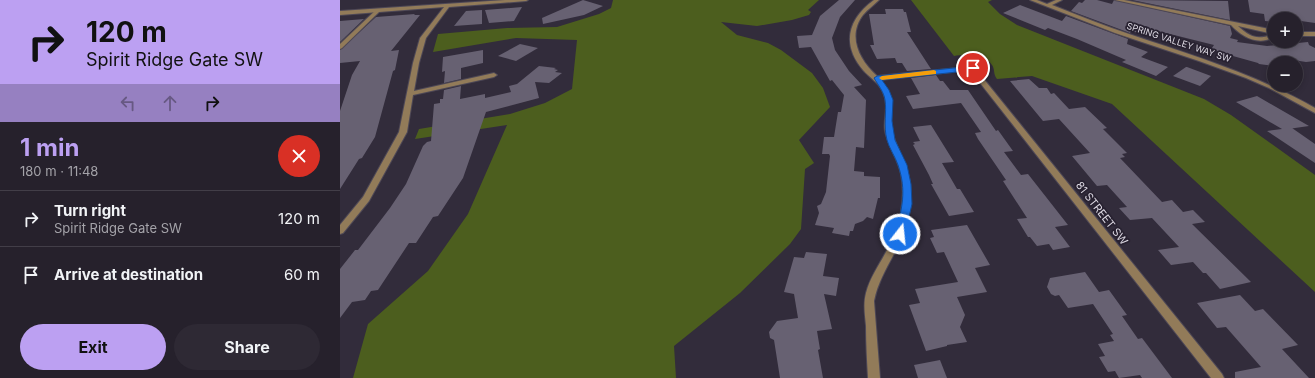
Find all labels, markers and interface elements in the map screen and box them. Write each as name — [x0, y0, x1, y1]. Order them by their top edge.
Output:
map controls — [1267, 12, 1303, 92]
button: + — [1267, 12, 1303, 48]
text: 120 m — [86, 15, 167, 49]
icon: right — [20, 16, 72, 68]
street label: SPRING VALLEY WAY SW — [1125, 20, 1233, 64]
text: Spirit Ridge Gate SW — [86, 49, 263, 70]
pin — [956, 51, 990, 85]
button: − — [1267, 56, 1303, 92]
icon: arrive — [962, 57, 984, 79]
icon: left — [117, 92, 139, 114]
icon: ahead — [159, 92, 181, 114]
icon: right — [201, 92, 223, 114]
text: 1 min — [20, 133, 79, 162]
button: close — [278, 135, 320, 177]
text: 180 m · 11:48 — [20, 163, 98, 179]
street label: 81 STREET SW — [1073, 178, 1131, 248]
text: Turn right — [54, 201, 126, 220]
icon: right — [20, 208, 42, 230]
text: 120 m — [278, 209, 320, 228]
position arrow — [879, 213, 921, 255]
text: Spirit Ridge Gate SW — [54, 220, 182, 236]
icon: arrive — [20, 264, 42, 286]
text: Arrive at destination — [54, 265, 203, 284]
text: 60 m — [284, 265, 320, 284]
button: Exit — [20, 324, 166, 370]
button: Share — [174, 324, 320, 370]

